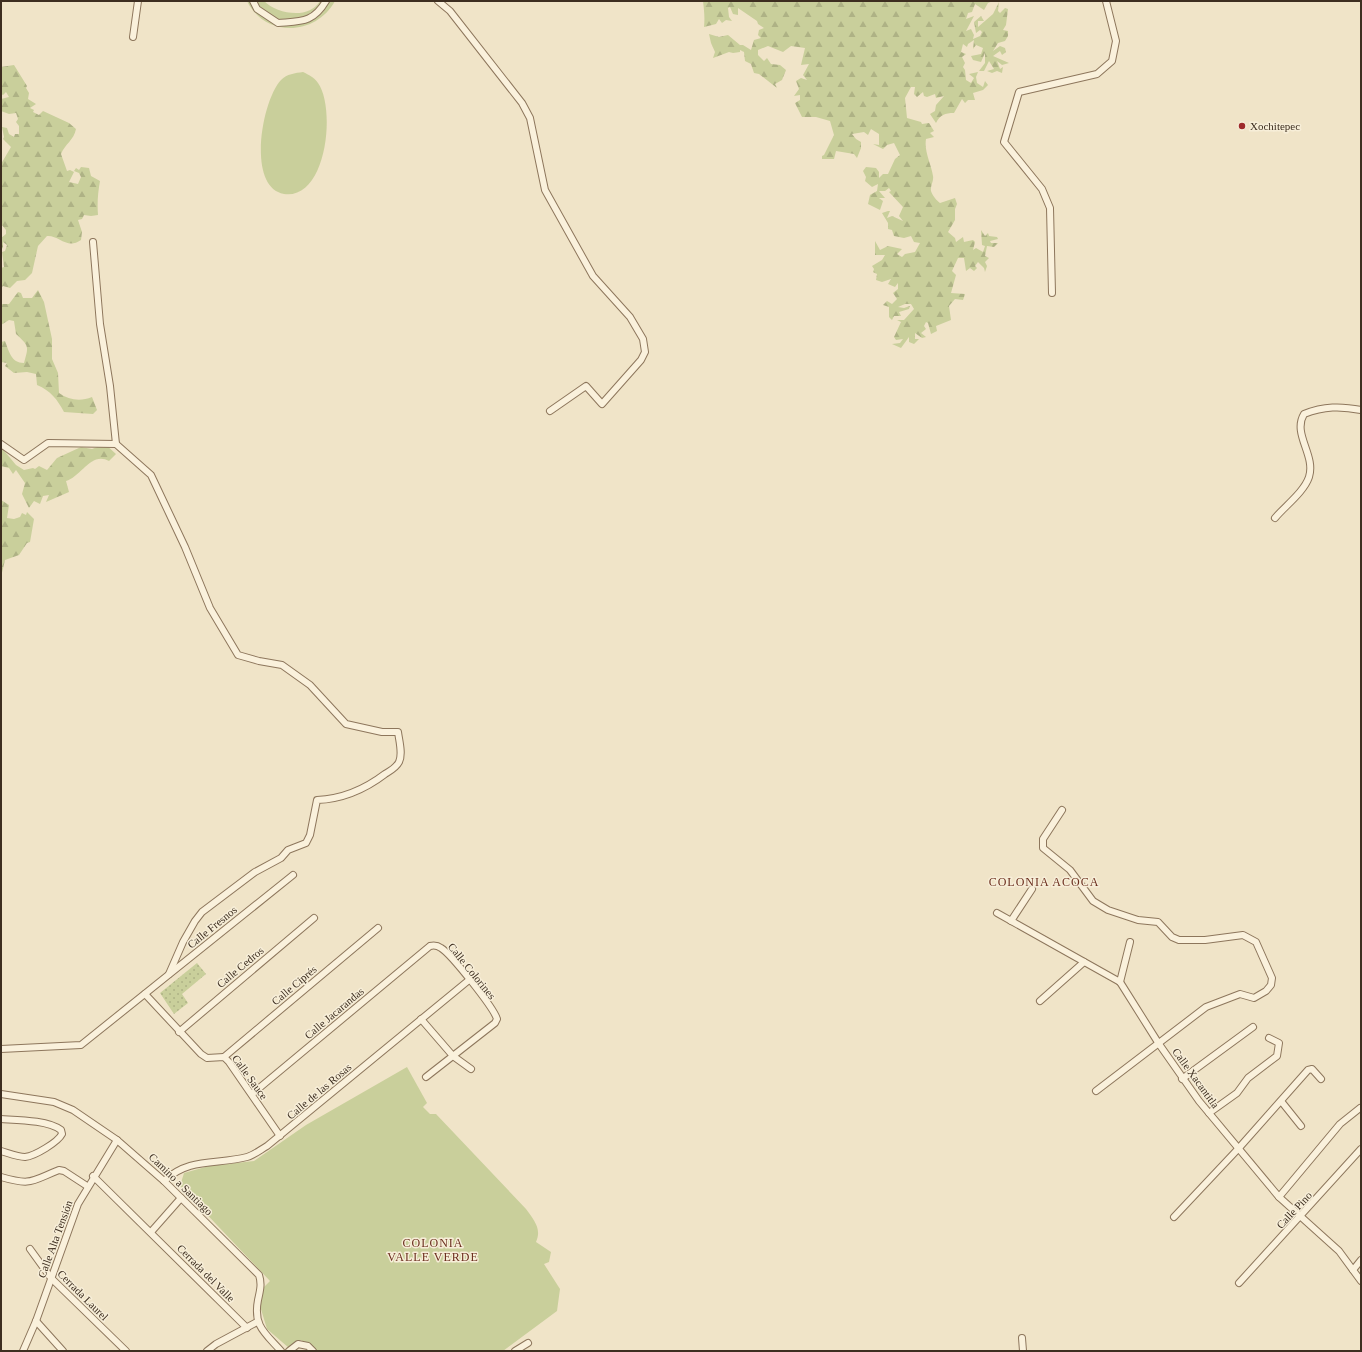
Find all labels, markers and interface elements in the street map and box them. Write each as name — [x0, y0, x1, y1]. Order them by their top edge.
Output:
place label: Xochitepec — [1250, 120, 1300, 132]
marker: Xochitepec — [1237, 121, 1247, 131]
district label: COLONIA ACOCA — [989, 875, 1099, 889]
street label: Calle Fresnos — [185, 903, 239, 951]
street label: Calle Colorines — [446, 941, 498, 1001]
street label: Calle Cedros — [214, 944, 266, 990]
street label: Calle Ciprés — [269, 963, 319, 1007]
street label: Calle Jacarandas — [302, 985, 366, 1041]
street label: Calle Xacantitla — [1170, 1046, 1222, 1110]
street label: Calle Sauce — [230, 1052, 270, 1102]
street label: Calle de las Rosas — [284, 1061, 354, 1121]
street label: Camino a Santiago — [147, 1151, 216, 1218]
street label: Calle Pino — [1274, 1189, 1314, 1231]
street label: Calle Alta Tensión — [35, 1198, 75, 1279]
district label: COLONIA VALLE VERDE — [387, 1236, 479, 1264]
street label: Cerrada del Valle — [175, 1242, 237, 1304]
street label: Cerrada Laurel — [55, 1267, 111, 1323]

